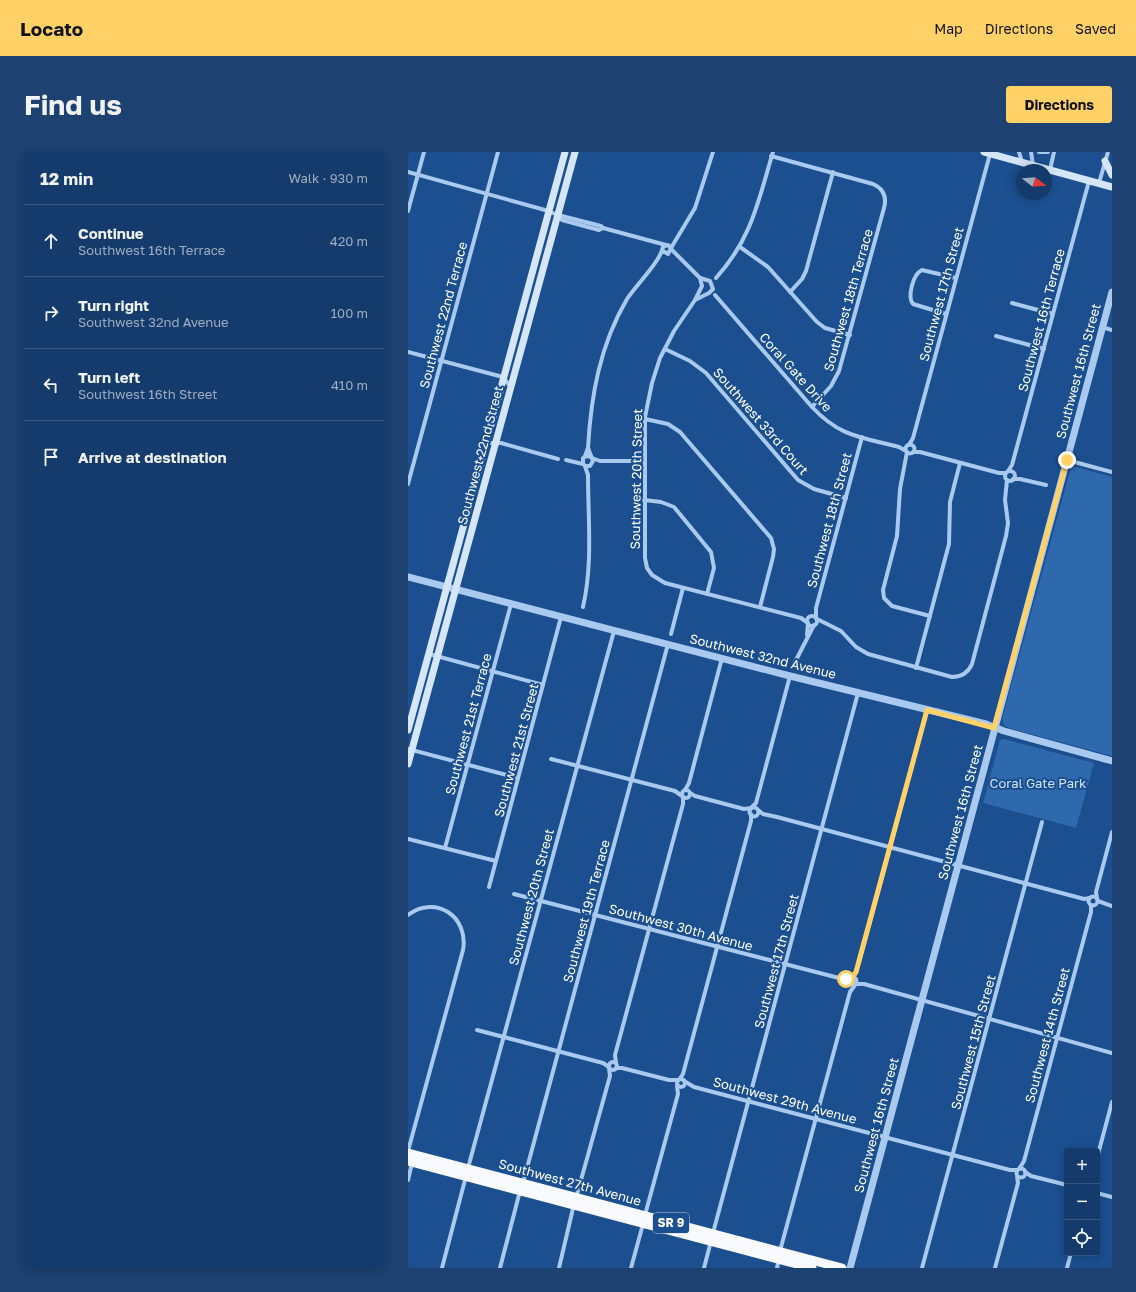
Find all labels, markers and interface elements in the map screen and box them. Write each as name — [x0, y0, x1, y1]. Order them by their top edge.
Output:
text: Locato — [20, 17, 83, 40]
text: Map — [934, 20, 963, 37]
text: Directions — [985, 20, 1053, 37]
text: Saved — [1075, 20, 1116, 37]
button: Directions — [1006, 86, 1112, 123]
text: Find us — [24, 88, 122, 121]
north arrow — [1016, 164, 1052, 200]
text: 12 min — [40, 168, 93, 189]
text: Walk · 930 m — [289, 170, 368, 186]
text: Continue — [78, 224, 144, 242]
street label: Southwest 17th Street — [915, 225, 967, 363]
street label: Southwest 18th Terrace — [820, 227, 876, 373]
icon: ahead — [40, 230, 62, 252]
text: 420 m — [330, 233, 368, 249]
street label: Southwest 22nd Terrace — [416, 240, 470, 390]
text: Southwest 16th Terrace — [78, 242, 225, 258]
street label: Southwest 16th Terrace — [1014, 247, 1068, 393]
text: Turn right — [78, 296, 149, 314]
icon: right — [40, 302, 62, 324]
street label: Southwest 16th Street — [1052, 302, 1104, 440]
text: 100 m — [331, 305, 368, 321]
text: Southwest 32nd Avenue — [78, 314, 229, 330]
street label: Coral Gate Drive — [756, 329, 836, 415]
street label: Southwest 33rd Court — [710, 364, 812, 478]
text: Turn left — [78, 368, 140, 386]
icon: left — [40, 374, 62, 396]
text: 410 m — [331, 377, 368, 393]
street label: Southwest 22nd Street — [454, 384, 506, 526]
text: Southwest 16th Street — [78, 386, 217, 402]
street label: Southwest 20th Street — [627, 408, 645, 550]
icon: arrive — [40, 446, 62, 468]
text: Arrive at destination — [78, 448, 227, 466]
street label: Southwest 18th Street — [803, 451, 855, 589]
route end — [1058, 451, 1076, 469]
street label: Southwest 32nd Avenue — [688, 630, 838, 682]
street label: Southwest 21st Terrace — [441, 651, 495, 797]
street label: Southwest 21st Street — [490, 681, 542, 819]
street label: Southwest 16th Street — [934, 743, 986, 881]
park label: Coral Gate Park — [990, 775, 1087, 791]
street label: Southwest 20th Street — [505, 827, 557, 967]
street label: Southwest 19th Terrace — [559, 838, 613, 984]
street label: Southwest 17th Street — [750, 892, 802, 1030]
street label: Southwest 30th Avenue — [607, 900, 755, 954]
street label: Southwest 14th Street — [1021, 966, 1073, 1104]
route start — [837, 970, 855, 988]
street label: Southwest 15th Street — [947, 973, 999, 1111]
street label: Southwest 16th Street — [850, 1056, 902, 1194]
street label: Southwest 29th Avenue — [711, 1073, 859, 1127]
map controls — [1064, 1148, 1100, 1256]
button: + — [1064, 1148, 1100, 1184]
street label: Southwest 27th Avenue — [497, 1155, 643, 1209]
button: − — [1064, 1184, 1100, 1220]
road number: SR 9 — [653, 1213, 689, 1233]
button: locate — [1064, 1220, 1100, 1256]

